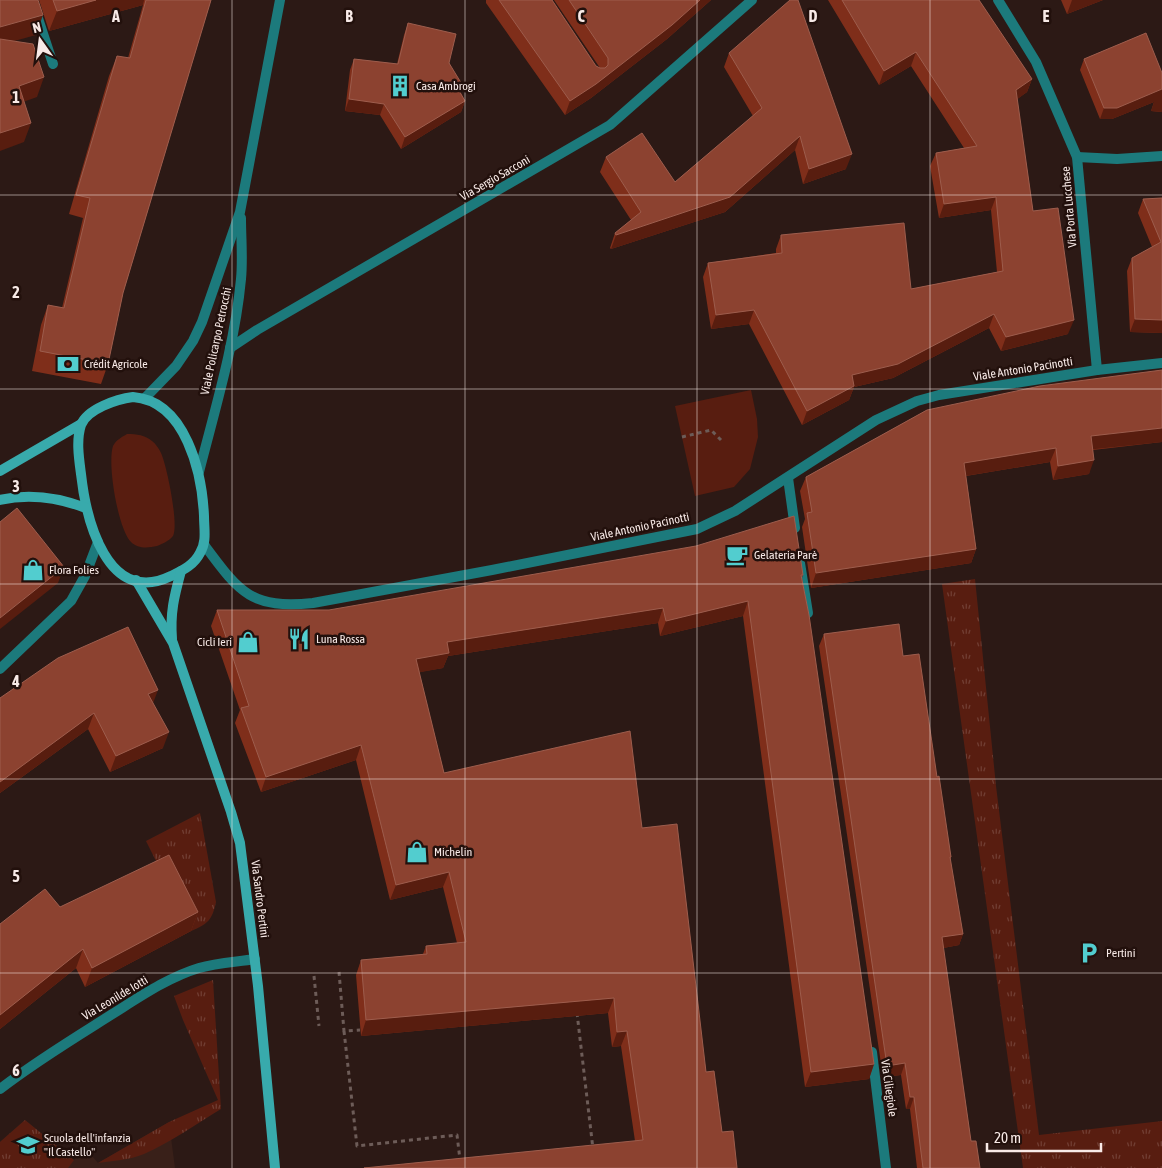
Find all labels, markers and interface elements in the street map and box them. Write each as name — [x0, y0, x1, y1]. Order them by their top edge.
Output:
text: A — [111, 7, 120, 25]
text: B — [345, 7, 353, 25]
text: C — [577, 7, 585, 25]
text: D — [809, 7, 818, 25]
text: E — [1043, 7, 1050, 25]
north arrow — [15, 15, 65, 65]
text: N — [31, 19, 43, 36]
building icon: Casa Ambrogi — [387, 73, 413, 99]
place label: Casa Ambrogi — [416, 79, 476, 93]
text: 1 — [12, 88, 20, 106]
street label: Via Sergio Sacconi — [458, 152, 532, 204]
street label: Via Porta Lucchese — [1058, 166, 1080, 248]
text: 2 — [12, 283, 20, 301]
street label: Viale Policarpo Petrocchi — [198, 286, 234, 396]
bank icon: Crédit Agricole — [55, 351, 81, 377]
street label: Viale Antonio Pacinotti — [972, 354, 1074, 384]
place label: Crédit Agricole — [84, 357, 148, 371]
text: 3 — [12, 477, 20, 495]
street label: Viale Antonio Pacinotti — [589, 510, 691, 544]
cafe icon: Gelateria Parè — [724, 542, 750, 568]
place label: Gelateria Parè — [754, 548, 817, 562]
shop icon: Flora Folies — [20, 557, 46, 583]
place label: Flora Folies — [49, 563, 99, 577]
restaurant icon: Luna Rossa — [286, 626, 312, 652]
shop icon: Cicli Ieri — [235, 629, 261, 655]
place label: Luna Rossa — [316, 632, 365, 646]
place label: Cicli Ieri — [197, 635, 232, 649]
text: 4 — [11, 672, 20, 690]
shop icon: Michelin — [404, 839, 430, 865]
place label: Michelin — [434, 845, 472, 859]
street label: Via Sandro Pertini — [248, 859, 272, 939]
text: 5 — [12, 867, 20, 885]
parking icon: Pertini — [1076, 940, 1102, 966]
place label: Pertini — [1106, 946, 1135, 960]
street label: Via Leonilde Iotti — [80, 973, 150, 1023]
street label: Via Ciliegiole — [878, 1059, 900, 1117]
text: 6 — [12, 1061, 20, 1079]
scale bar — [987, 1120, 1101, 1152]
text: 20 m — [994, 1129, 1021, 1146]
place label: Scuola dell'infanzia "Il Castello" — [44, 1131, 131, 1159]
school or university icon: Scuola dell'infanzia "Il Castello" — [15, 1132, 41, 1158]

